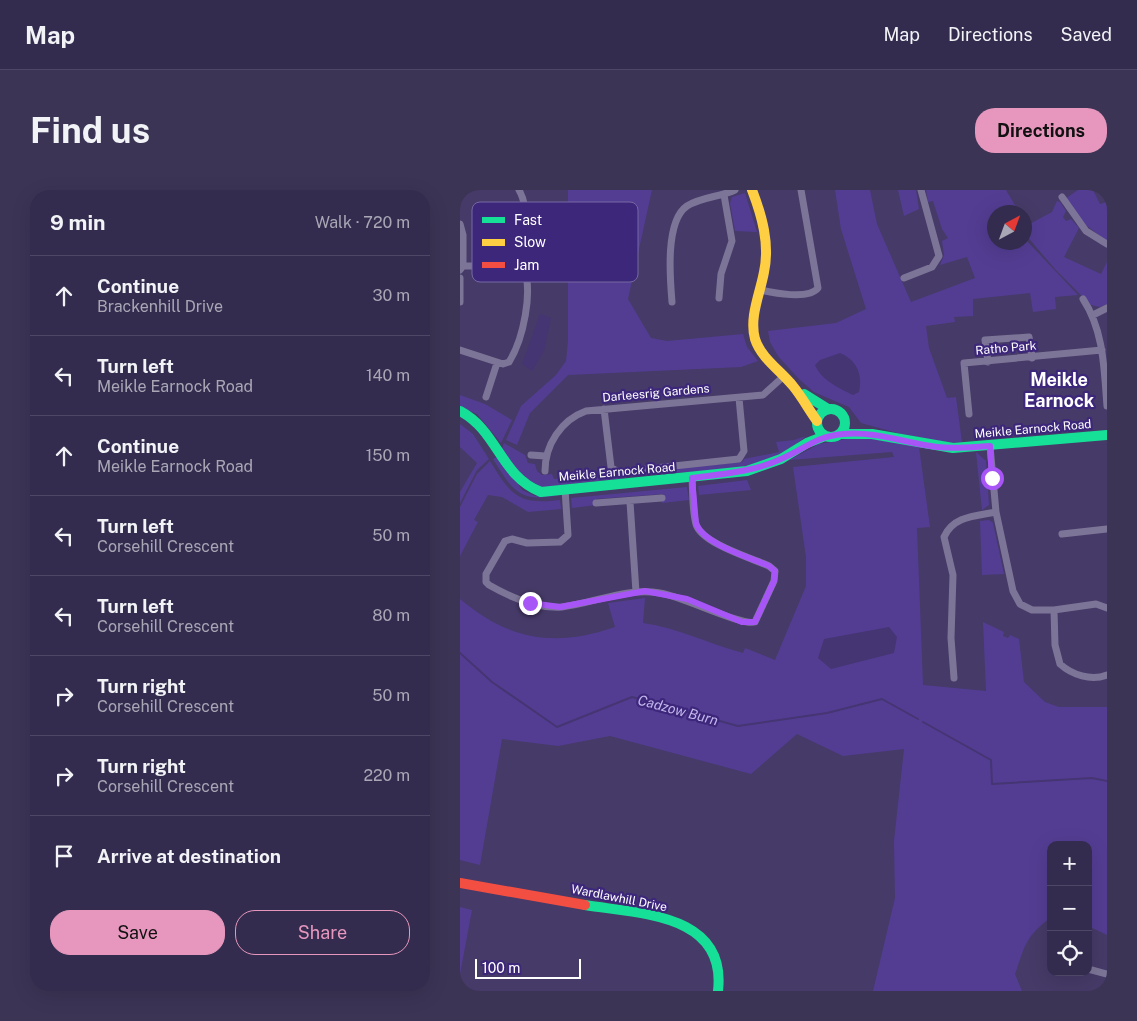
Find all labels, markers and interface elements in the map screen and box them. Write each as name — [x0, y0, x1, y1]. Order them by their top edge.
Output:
text: Map — [25, 21, 75, 49]
text: Map — [883, 24, 920, 45]
text: Directions — [948, 24, 1033, 45]
text: Saved — [1061, 24, 1112, 45]
button: Directions — [975, 108, 1107, 153]
text: Find us — [30, 110, 150, 151]
legend — [472, 202, 638, 282]
north arrow — [987, 205, 1032, 250]
text: 9 min — [50, 210, 106, 235]
text: Fast — [514, 212, 542, 228]
text: Walk · 720 m — [315, 213, 410, 232]
text: Slow — [514, 234, 546, 250]
text: Jam — [514, 257, 539, 273]
text: Continue — [97, 275, 179, 297]
icon: ahead — [50, 282, 78, 310]
text: 30 m — [373, 286, 410, 305]
text: Brackenhill Drive — [97, 297, 223, 316]
street label: Ratho Park — [975, 338, 1037, 358]
text: Turn left — [97, 355, 174, 377]
icon: left — [50, 362, 78, 390]
text: 140 m — [366, 366, 410, 385]
district label: Meikle Earnock — [1024, 369, 1095, 411]
text: Meikle Earnock Road — [97, 377, 253, 396]
street label: Darleesrig Gardens — [602, 381, 710, 405]
street label: Meikle Earnock Road — [974, 417, 1092, 441]
text: Continue — [97, 435, 179, 457]
icon: ahead — [50, 442, 78, 470]
text: 150 m — [366, 446, 410, 465]
text: Meikle Earnock Road — [97, 457, 253, 476]
street label: Meikle Earnock Road — [558, 460, 676, 484]
route start — [981, 467, 1004, 490]
text: Turn left — [97, 515, 174, 537]
icon: left — [50, 522, 78, 550]
text: 50 m — [372, 526, 410, 545]
text: Corsehill Crescent — [97, 537, 234, 556]
route end — [519, 592, 542, 615]
text: Turn left — [97, 595, 174, 617]
icon: left — [50, 602, 78, 630]
text: 80 m — [372, 606, 410, 625]
text: Corsehill Crescent — [97, 617, 234, 636]
text: Turn right — [97, 675, 186, 697]
icon: right — [50, 682, 78, 710]
text: 50 m — [372, 686, 410, 705]
water label: Cadzow Burn — [636, 692, 720, 728]
text: Corsehill Crescent — [97, 697, 234, 716]
text: Turn right — [97, 755, 186, 777]
icon: right — [50, 762, 78, 790]
text: 220 m — [363, 766, 410, 785]
text: Corsehill Crescent — [97, 777, 234, 796]
map controls — [1047, 841, 1092, 976]
button: + — [1047, 841, 1092, 886]
icon: arrive — [50, 842, 78, 870]
text: Arrive at destination — [97, 845, 281, 867]
street label: Wardlawhill Drive — [570, 882, 668, 914]
button: − — [1047, 886, 1092, 931]
button: Save — [50, 910, 225, 955]
button: Share — [235, 910, 410, 955]
button: locate — [1047, 931, 1092, 976]
scale bar — [475, 956, 581, 979]
text: 100 m — [482, 960, 520, 976]

